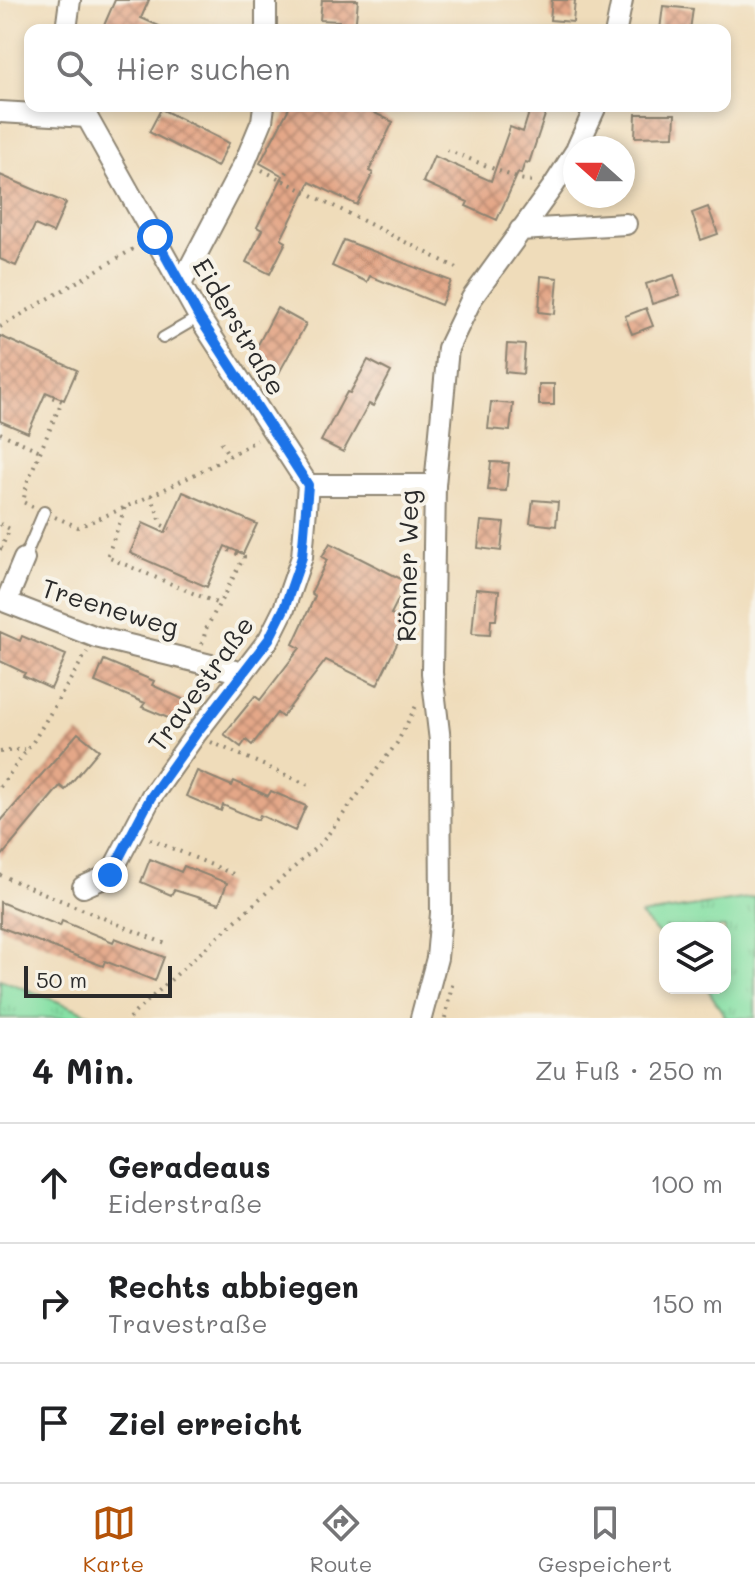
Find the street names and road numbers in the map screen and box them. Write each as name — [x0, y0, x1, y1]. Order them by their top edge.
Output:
street label: Eiderstraße — [186, 252, 294, 401]
street label: Rönner Weg — [389, 490, 425, 642]
street label: Treeneweg — [38, 570, 183, 644]
street label: Travestraße — [140, 609, 261, 758]

